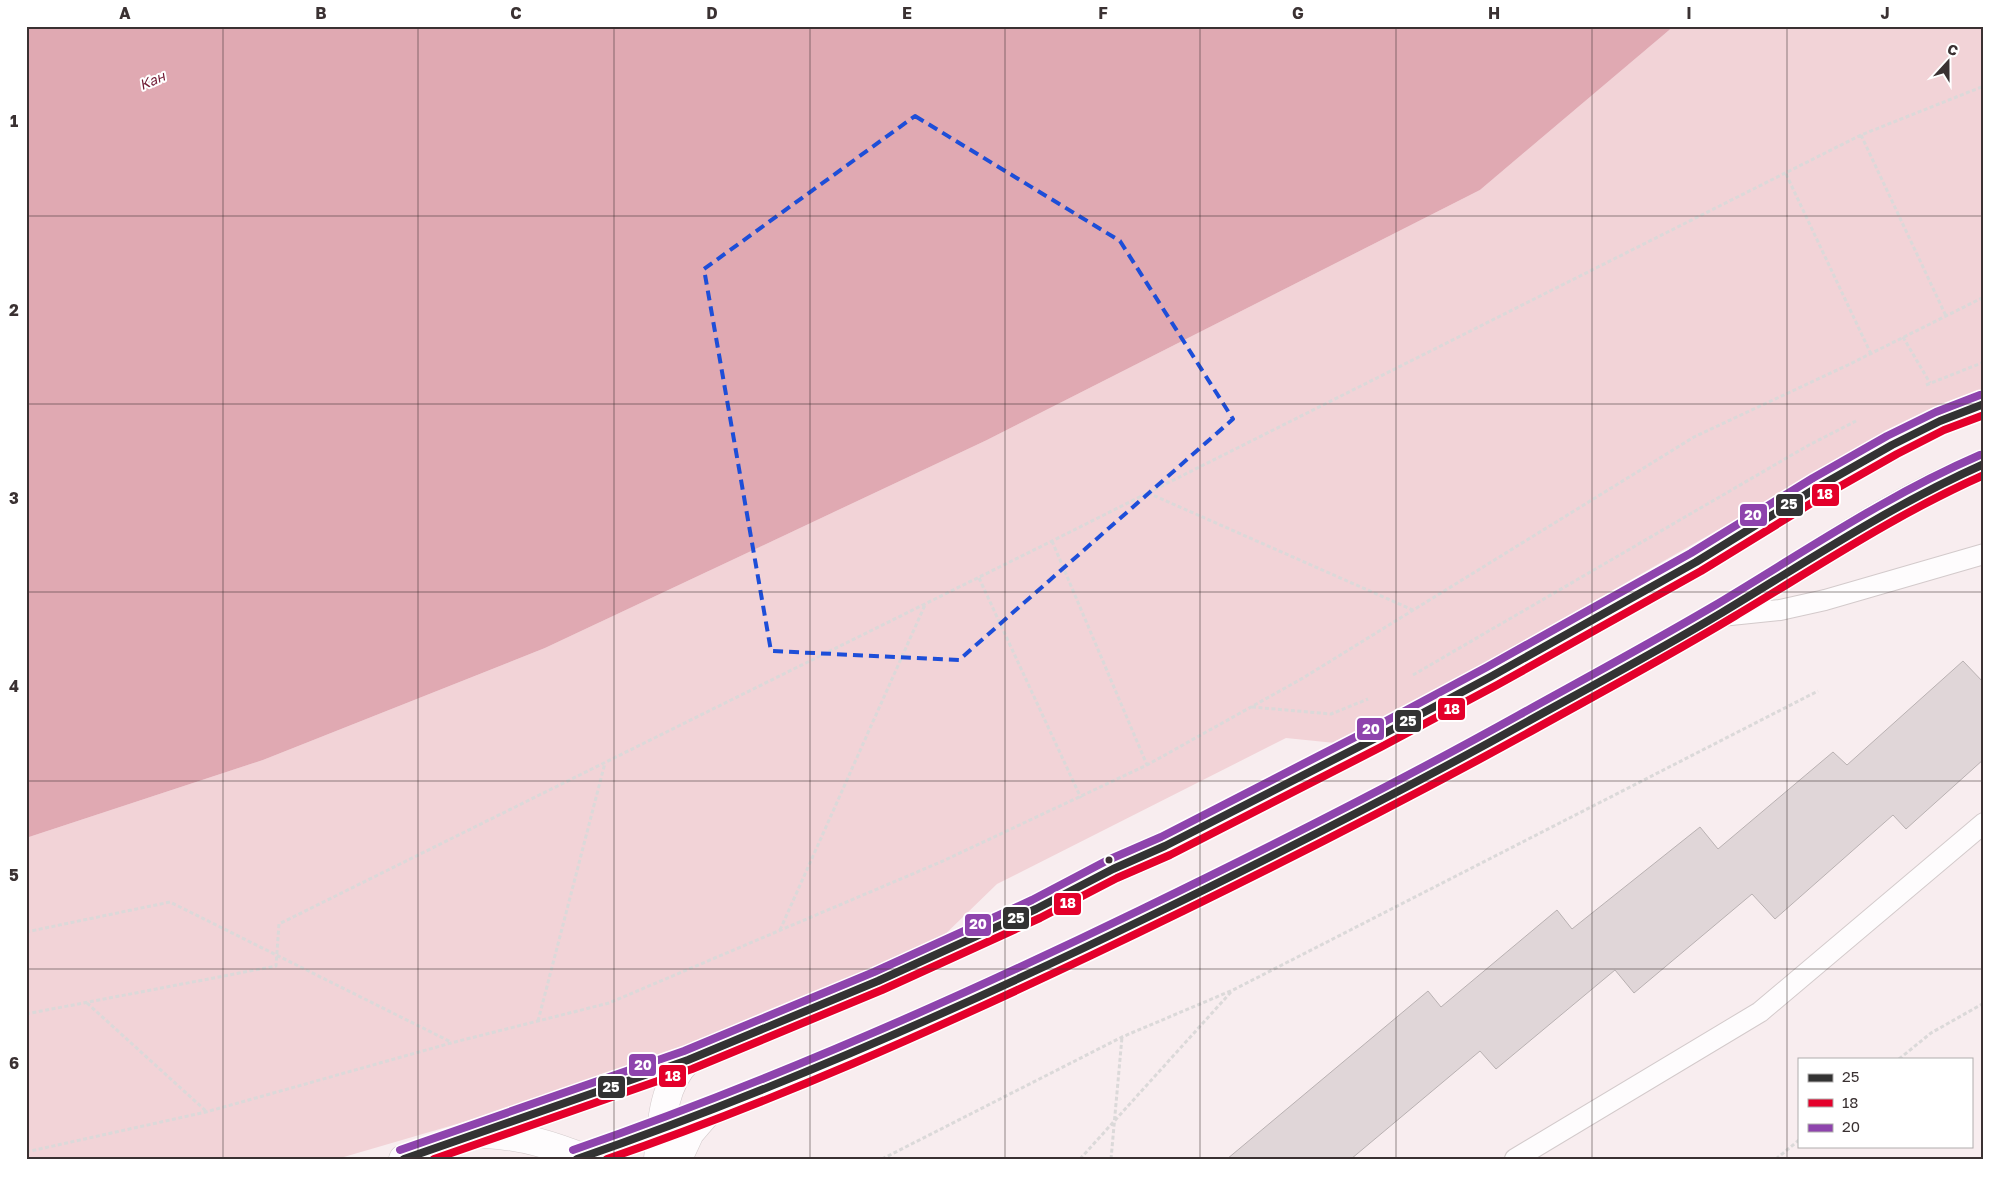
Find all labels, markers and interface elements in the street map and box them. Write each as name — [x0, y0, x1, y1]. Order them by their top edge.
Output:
text: A — [119, 3, 131, 23]
text: B — [315, 3, 327, 23]
text: C — [510, 3, 522, 23]
text: D — [706, 3, 718, 23]
text: E — [902, 3, 912, 23]
text: F — [1098, 3, 1108, 23]
text: G — [1292, 3, 1304, 23]
text: H — [1488, 3, 1500, 23]
text: I — [1686, 3, 1692, 23]
text: J — [1880, 3, 1890, 23]
north arrow — [1922, 38, 1972, 88]
text: С — [1945, 40, 1961, 59]
water label: Кан — [137, 67, 169, 93]
text: 1 — [10, 111, 18, 131]
text: 2 — [9, 300, 19, 320]
line badge: 18 — [1811, 483, 1840, 507]
text: 18 — [1817, 485, 1833, 502]
text: 3 — [9, 488, 19, 508]
line badge: 25 — [1775, 493, 1804, 517]
text: 25 — [1780, 495, 1798, 512]
line badge: 20 — [1739, 503, 1768, 527]
text: 20 — [1744, 506, 1762, 523]
text: 4 — [9, 676, 19, 696]
line badge: 18 — [1437, 697, 1466, 721]
text: 18 — [1444, 700, 1460, 717]
line badge: 25 — [1394, 709, 1422, 733]
text: 25 — [1399, 712, 1417, 729]
line badge: 20 — [1356, 717, 1385, 741]
text: 20 — [1362, 720, 1380, 737]
unlabelled marker — [1104, 855, 1114, 865]
text: 5 — [9, 865, 19, 885]
line badge: 18 — [1053, 892, 1082, 916]
text: 18 — [1060, 894, 1076, 911]
line badge: 25 — [1002, 906, 1030, 930]
text: 25 — [1007, 909, 1025, 926]
line badge: 20 — [964, 913, 992, 937]
text: 20 — [969, 915, 987, 932]
text: 6 — [9, 1053, 19, 1073]
line badge: 20 — [628, 1053, 657, 1077]
text: 20 — [634, 1056, 652, 1073]
legend — [1798, 1058, 1972, 1148]
line badge: 18 — [658, 1064, 687, 1088]
text: 18 — [665, 1067, 681, 1084]
text: 25 — [1842, 1067, 1859, 1085]
line badge: 25 — [597, 1075, 626, 1099]
text: 25 — [602, 1078, 620, 1095]
text: 18 — [1842, 1093, 1858, 1111]
text: 20 — [1842, 1117, 1860, 1135]

